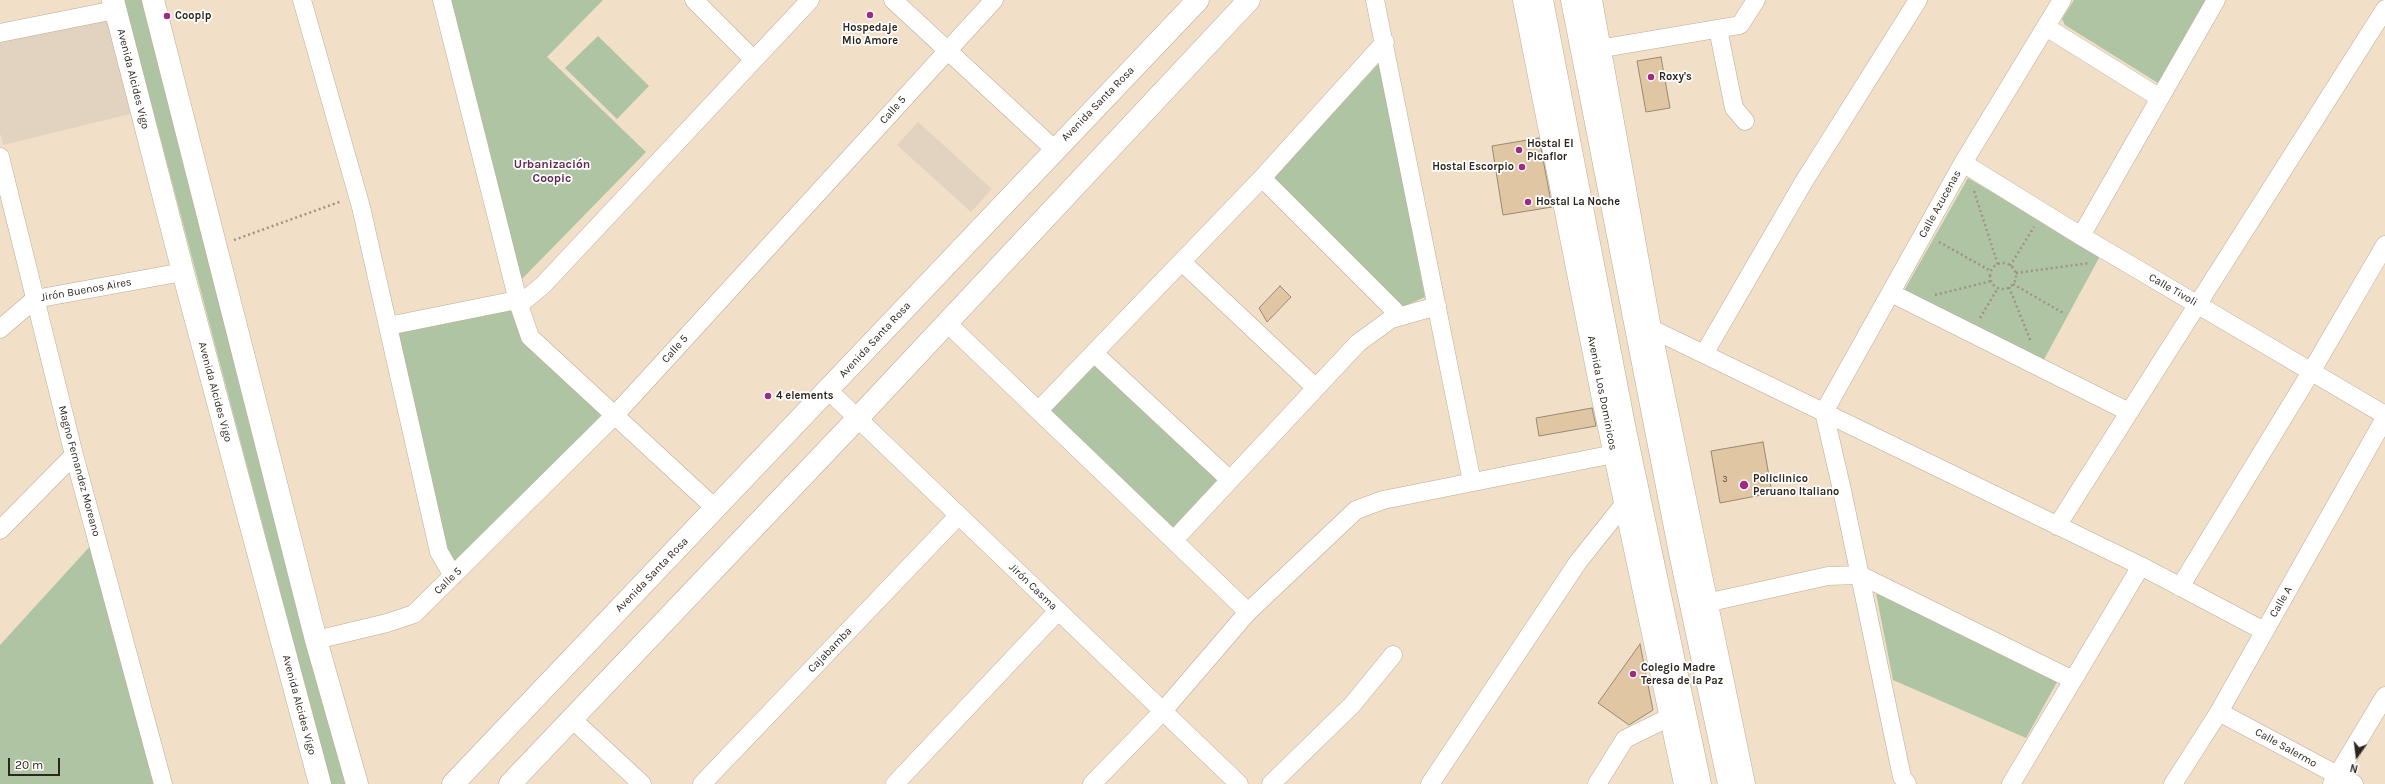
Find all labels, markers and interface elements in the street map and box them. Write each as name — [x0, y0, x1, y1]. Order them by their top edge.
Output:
place label: Coopip — [175, 9, 211, 23]
marker: Hospedaje Mio Amore — [865, 10, 875, 20]
marker: Coopip — [162, 11, 172, 21]
place label: Hospedaje Mio Amore — [842, 21, 898, 47]
street label: Avenida Alcides Vigo — [114, 27, 152, 131]
street label: Avenida Santa Rosa — [1059, 64, 1137, 144]
place label: Roxy's — [1659, 70, 1692, 84]
marker: Roxy's — [1646, 72, 1656, 82]
street label: Calle 5 — [877, 93, 909, 127]
place label: Hostal El Picaflor — [1527, 137, 1573, 163]
marker: Hostal El Picaflor — [1514, 145, 1524, 155]
district label: Urbanización Coopic — [514, 158, 590, 186]
place label: Hostal Escorpio — [1432, 160, 1514, 174]
marker: Hostal Escorpio — [1517, 162, 1527, 172]
street label: Calle Azucenas — [1916, 168, 1964, 240]
place label: Hostal La Noche — [1536, 195, 1620, 209]
marker: Hostal La Noche — [1523, 197, 1533, 207]
street label: Calle Tivoli — [2146, 271, 2200, 309]
street label: Jirón Buenos Aires — [39, 275, 133, 305]
street label: Avenida Santa Rosa — [836, 299, 914, 381]
street label: Calle 5 — [659, 332, 691, 366]
street label: Avenida Los Dominicos — [1584, 335, 1620, 451]
street label: Avenida Alcides Vigo — [195, 341, 235, 443]
place label: 4 elements — [776, 389, 834, 403]
marker: 4 elements — [763, 391, 773, 401]
street label: Magno Fernandez Moreano — [55, 404, 103, 538]
place label: Policlinico Peruano Italiano — [1753, 472, 1839, 498]
house number: 3 — [1722, 474, 1728, 484]
marker: Policlinico Peruano Italiano — [1738, 479, 1750, 491]
street label: Avenida Santa Rosa — [613, 535, 691, 615]
street label: Jirón Casma — [1006, 561, 1060, 613]
street label: Calle 5 — [431, 565, 465, 597]
street label: Calle A — [2267, 584, 2295, 620]
street label: Cajabamba — [805, 625, 855, 675]
street label: Avenida Alcides Vigo — [279, 654, 319, 756]
place label: Colegio Madre Teresa de la Paz — [1641, 661, 1723, 687]
marker: Colegio Madre Teresa de la Paz — [1628, 669, 1638, 679]
street label: Calle Salermo — [2253, 726, 2319, 770]
north arrow — [2337, 736, 2377, 776]
scale bar — [10, 750, 62, 776]
text: 20 m — [15, 758, 43, 772]
text: N — [2349, 761, 2359, 775]

